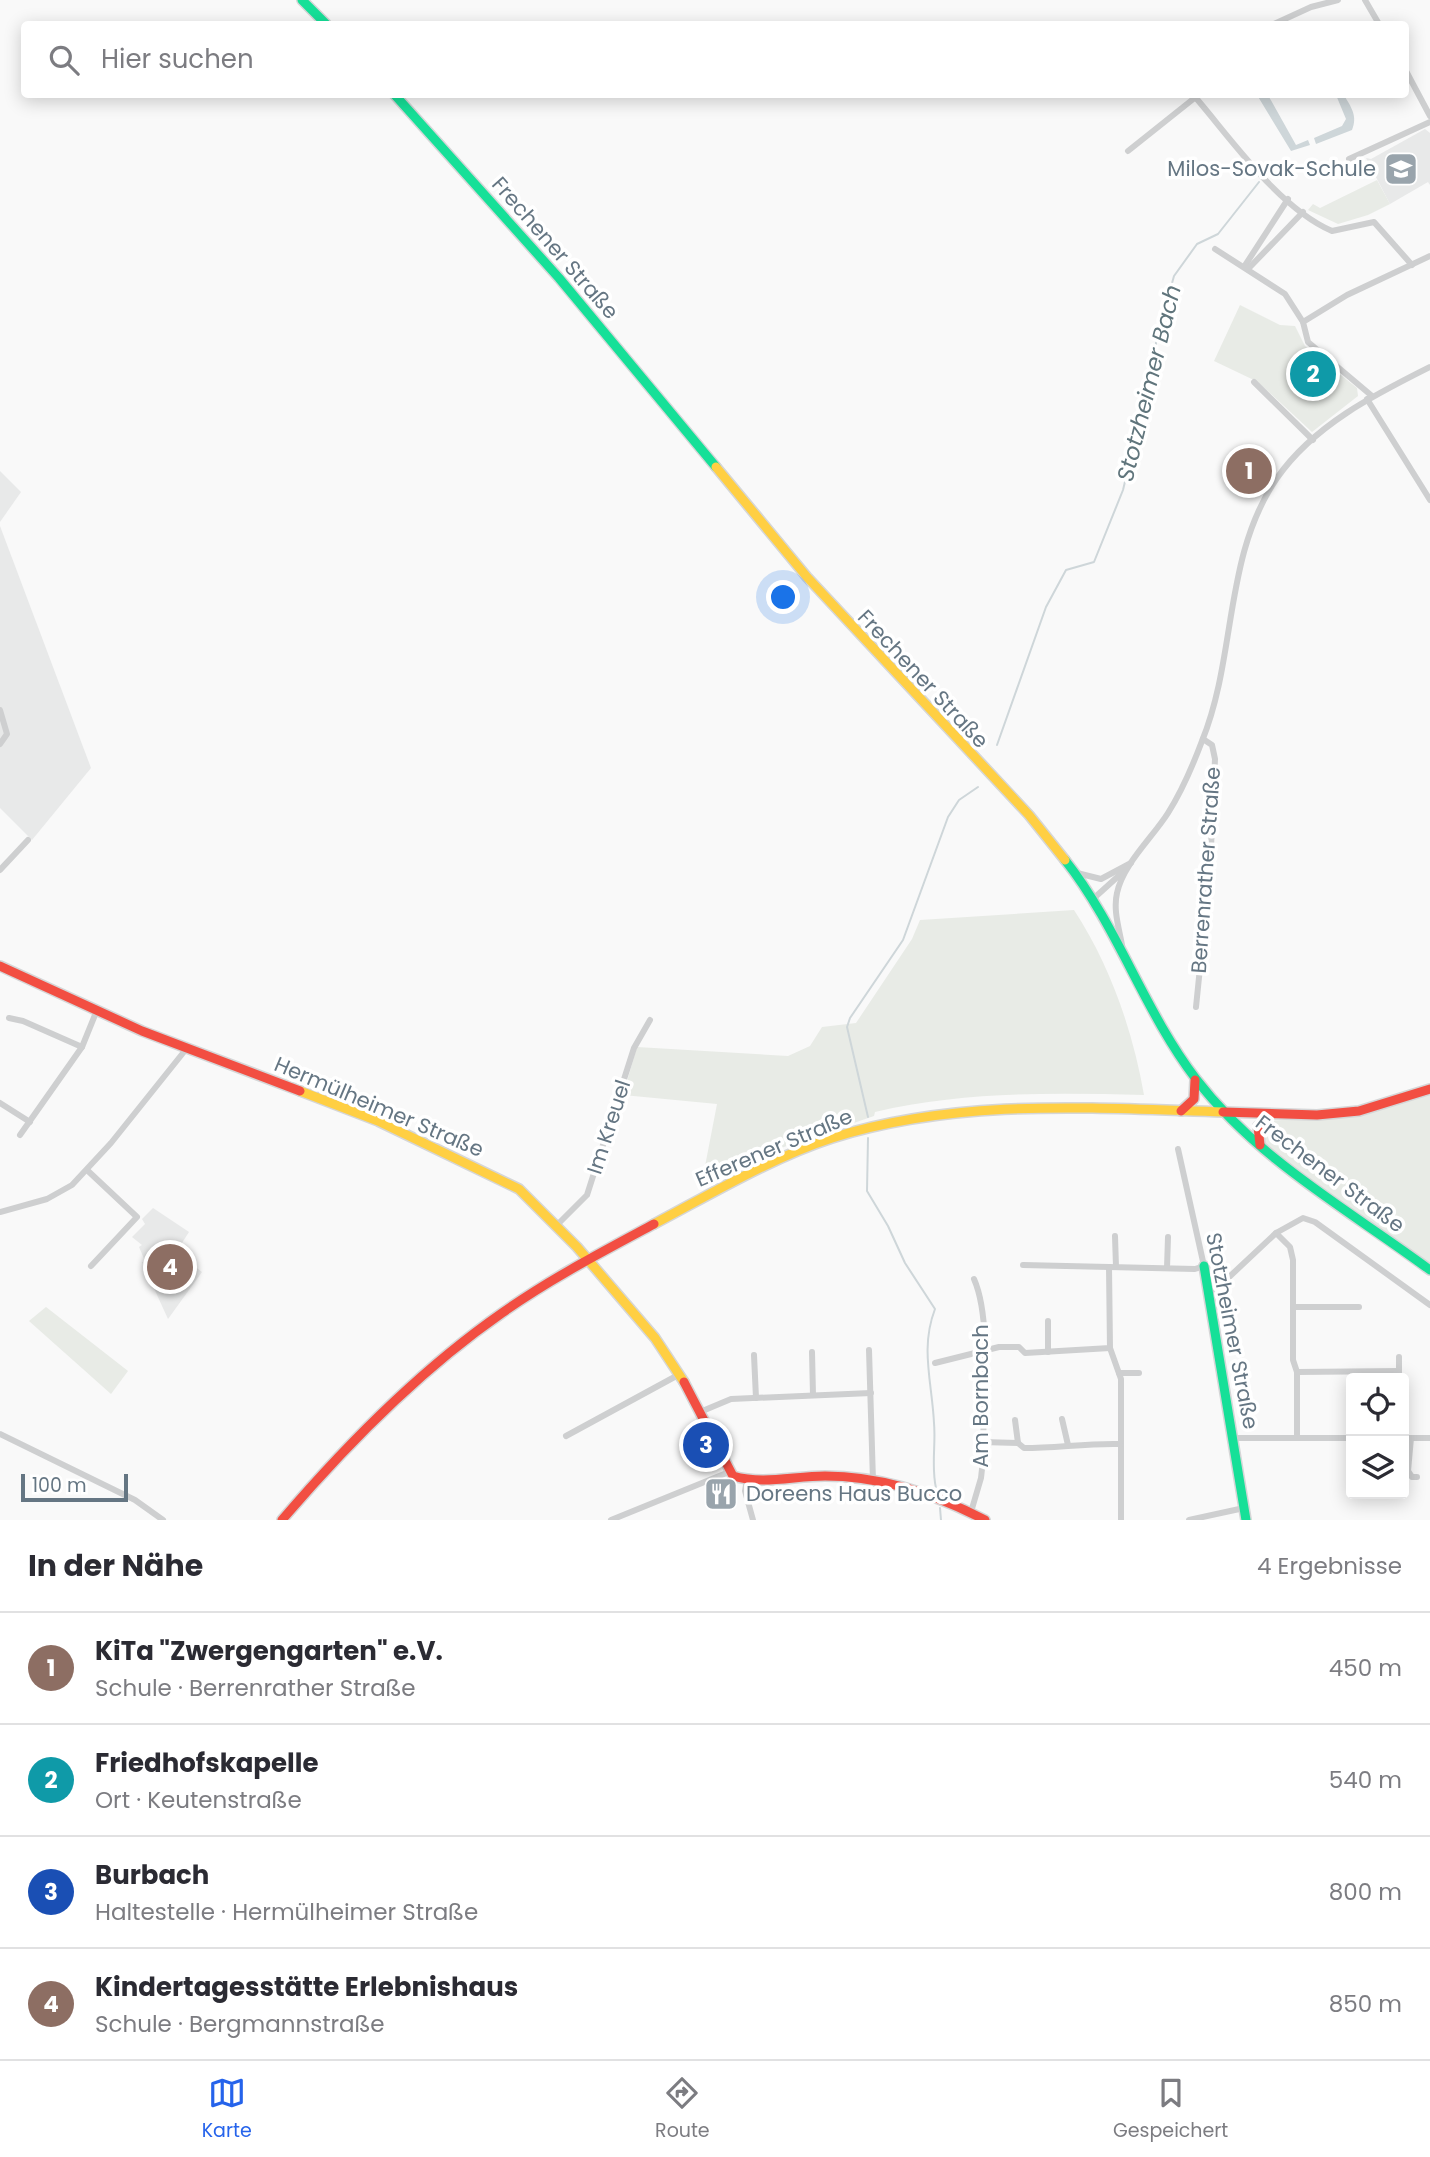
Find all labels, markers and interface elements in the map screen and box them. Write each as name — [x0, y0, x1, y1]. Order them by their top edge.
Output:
search box — [21, 21, 1409, 98]
icon: search — [45, 41, 83, 79]
text: Hier suchen — [101, 41, 254, 77]
school or university icon: Milos-Sovak-Schule — [1382, 150, 1420, 188]
place label: Milos-Sovak-Schule — [1167, 154, 1376, 183]
street label: Frechener Straße — [485, 170, 625, 325]
water label: Stotzheimer Bach — [1109, 281, 1189, 485]
pin: 2 — [1290, 348, 1336, 400]
pin: 1 — [1226, 445, 1272, 497]
your location — [766, 580, 800, 614]
street label: Frechener Straße — [851, 603, 995, 754]
street label: Berrenrather Straße — [1184, 766, 1227, 974]
street label: Hermülheimer Straße — [270, 1049, 488, 1164]
street label: Im Kreuel — [580, 1076, 637, 1178]
street label: Efferener Straße — [691, 1101, 857, 1194]
street label: Frechener Straße — [1250, 1108, 1411, 1239]
street label: Stotzheimer Straße — [1199, 1230, 1266, 1432]
pin: 4 — [147, 1241, 193, 1293]
street label: Am Bornbach — [966, 1324, 995, 1468]
map controls — [1346, 1373, 1409, 1499]
button: locate — [1346, 1373, 1409, 1436]
pin: 3 — [683, 1419, 729, 1471]
button: layers — [1346, 1436, 1409, 1499]
scale bar — [21, 1471, 128, 1503]
text: 100 m — [32, 1472, 87, 1499]
restaurant icon: Doreens Haus Bucco — [702, 1475, 740, 1513]
place label: Doreens Haus Bucco — [746, 1479, 962, 1508]
text: In der Nähe — [28, 1544, 203, 1587]
text: 4 Ergebnisse — [1257, 1550, 1402, 1582]
text: KiTa "Zwergengarten" e.V. — [95, 1633, 443, 1669]
text: 1 — [47, 1652, 55, 1684]
text: 450 m — [1329, 1652, 1402, 1684]
text: Schule · Berrenrather Straße — [95, 1672, 416, 1704]
text: Friedhofskapelle — [95, 1745, 318, 1781]
text: 2 — [44, 1764, 58, 1796]
text: 540 m — [1329, 1764, 1402, 1796]
text: Ort · Keutenstraße — [95, 1784, 302, 1816]
text: Burbach — [95, 1857, 209, 1893]
text: 3 — [44, 1876, 58, 1908]
text: 800 m — [1329, 1876, 1402, 1908]
text: Haltestelle · Hermülheimer Straße — [95, 1896, 478, 1928]
text: Kindertagesstätte Erlebnishaus — [95, 1969, 518, 2005]
text: 4 — [43, 1988, 59, 2020]
text: 850 m — [1329, 1988, 1402, 2020]
text: Schule · Bergmannstraße — [95, 2008, 385, 2040]
tab: Karte — [202, 2074, 252, 2145]
tab: Route — [655, 2074, 710, 2145]
tab: Gespeichert — [1113, 2074, 1228, 2145]

